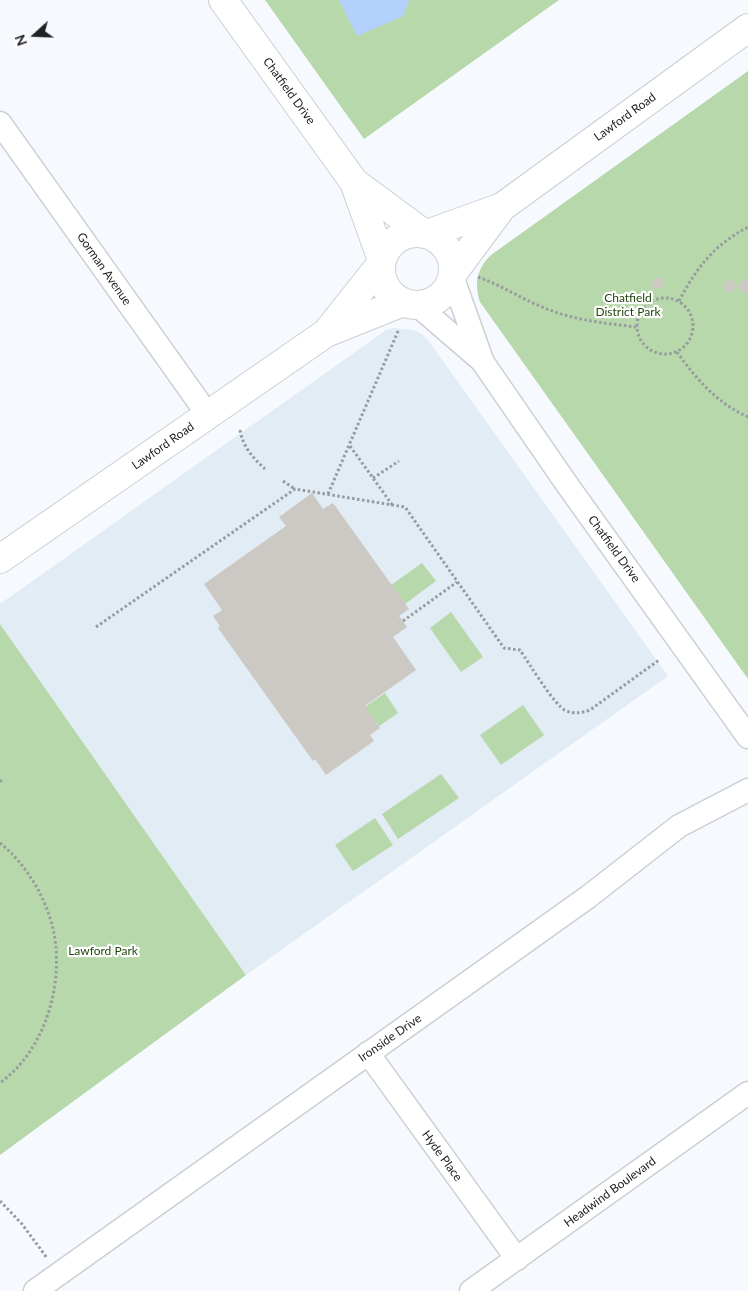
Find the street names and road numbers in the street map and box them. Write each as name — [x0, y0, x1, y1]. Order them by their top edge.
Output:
street label: Chatfield Drive — [260, 55, 318, 127]
street label: Lawford Road — [591, 90, 659, 144]
street label: Gorman Avenue — [74, 230, 134, 308]
street label: Lawford Road — [129, 419, 197, 473]
street label: Chatfield Drive — [585, 513, 643, 585]
street label: Ironside Drive — [356, 1011, 424, 1065]
street label: Hyde Place — [419, 1128, 465, 1184]
street label: Headwind Boulevard — [561, 1154, 659, 1230]

